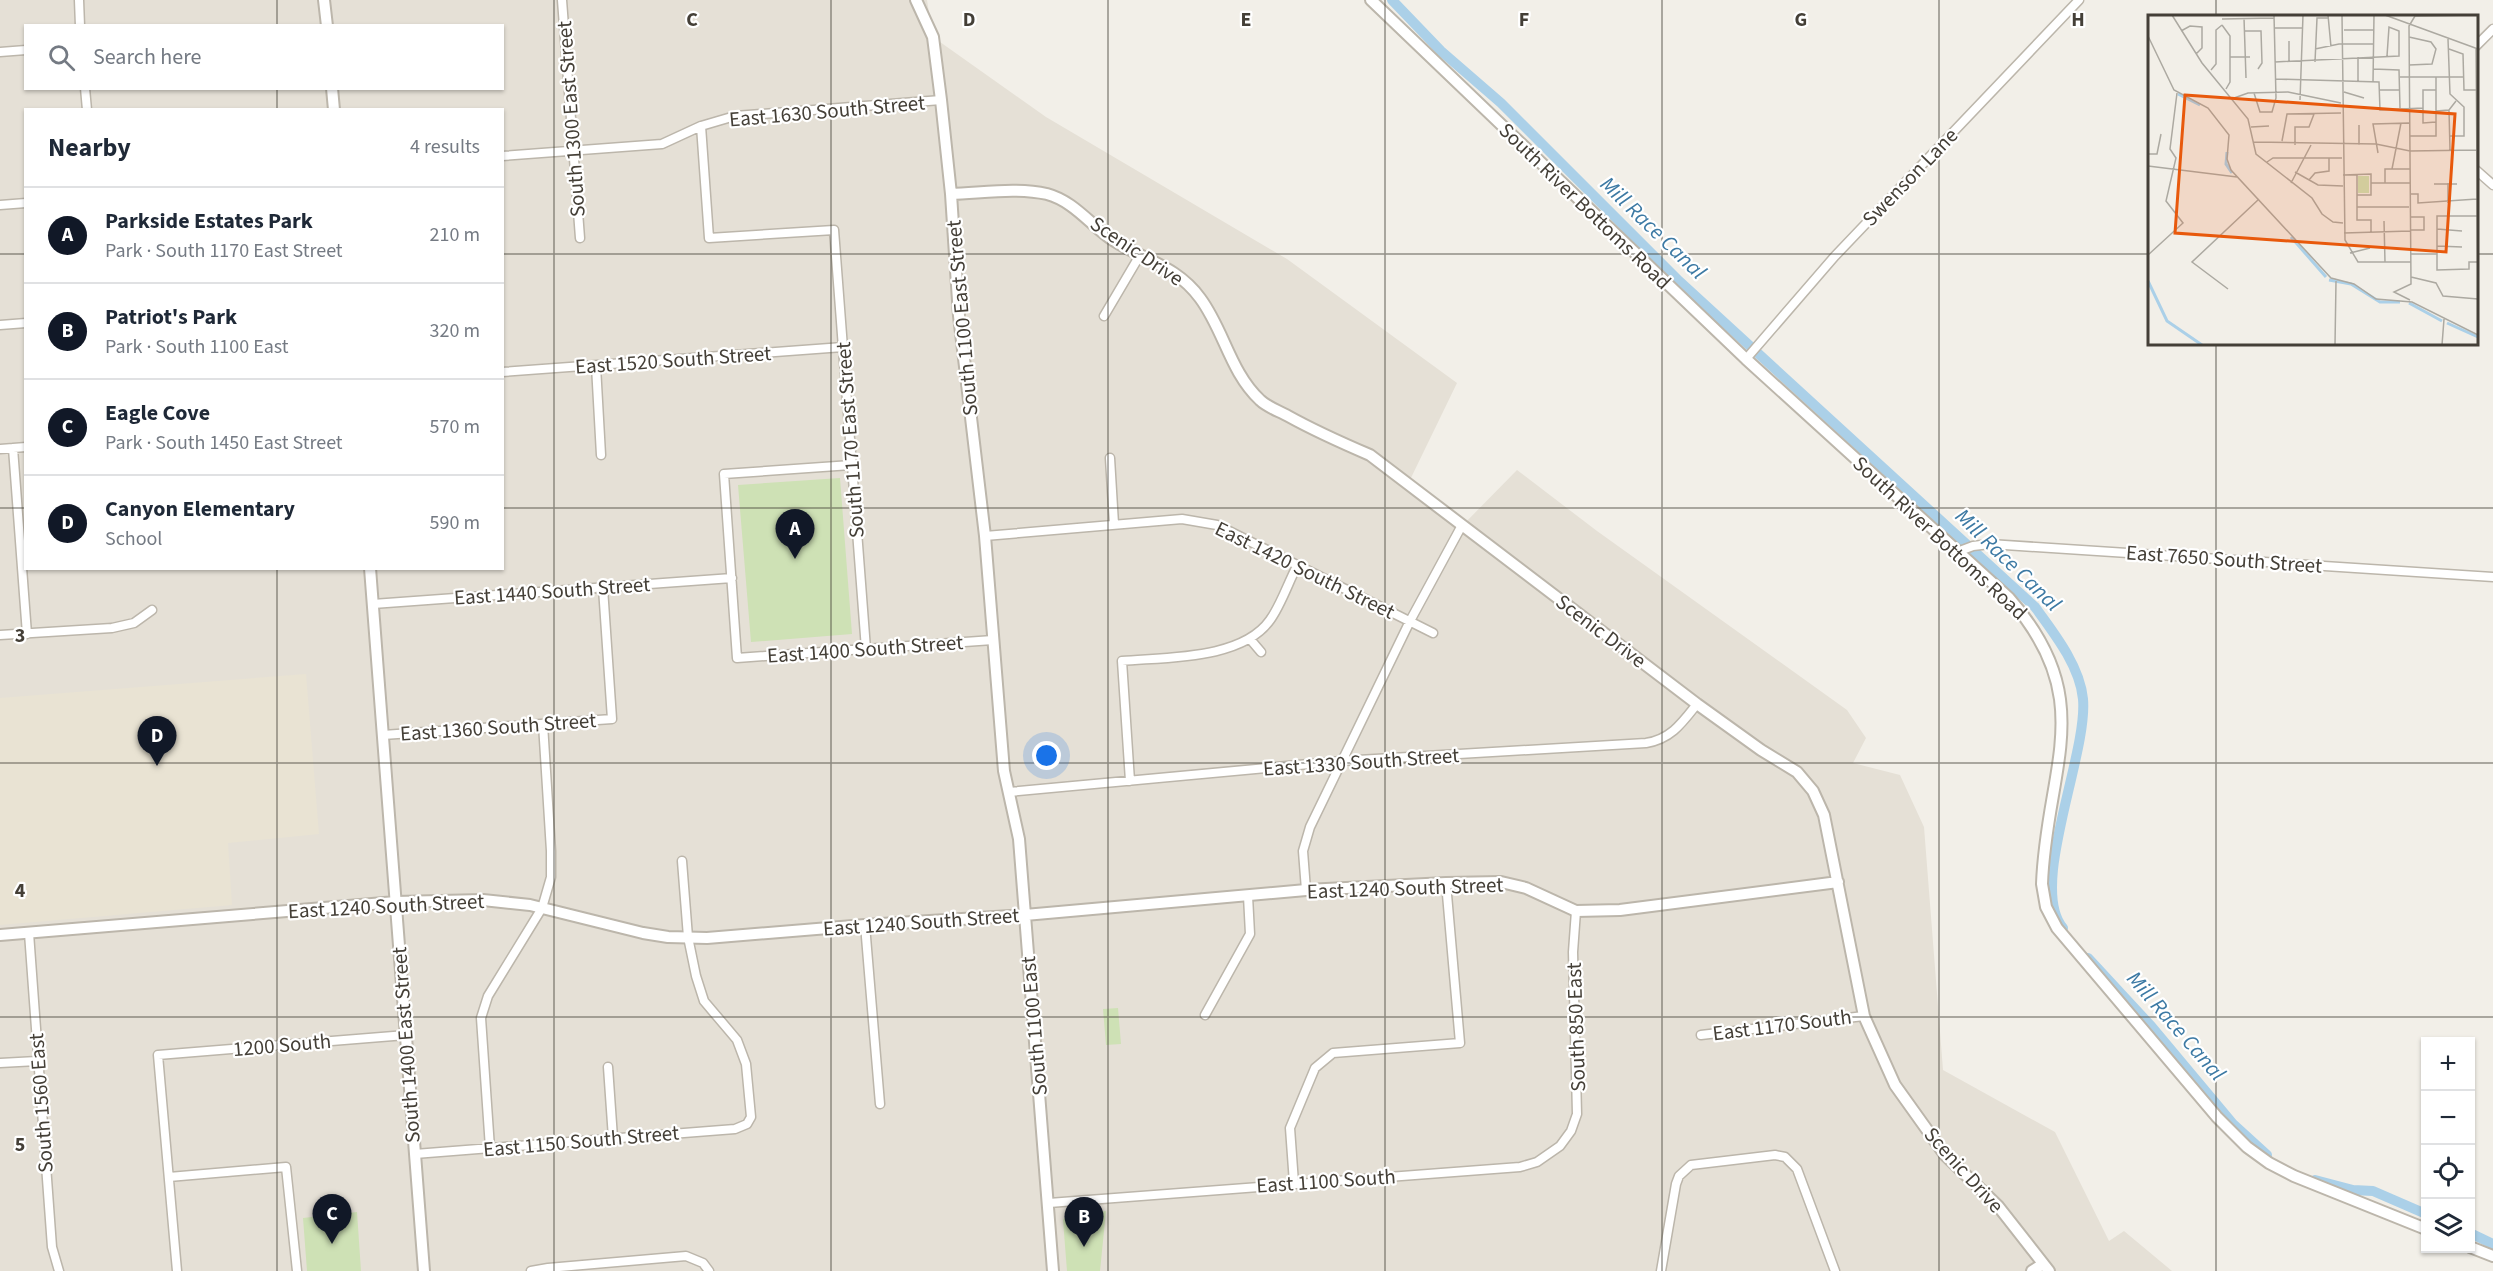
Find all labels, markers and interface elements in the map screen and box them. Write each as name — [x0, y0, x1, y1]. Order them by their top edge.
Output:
text: C — [686, 6, 698, 34]
text: D — [963, 6, 975, 34]
text: E — [1241, 6, 1251, 34]
text: F — [1519, 6, 1529, 34]
text: G — [1795, 6, 1807, 34]
text: H — [2071, 6, 2085, 34]
inset map — [2148, 15, 2478, 345]
street label: South 1300 East Street — [549, 20, 593, 218]
search box — [24, 24, 504, 90]
icon: search — [45, 41, 78, 74]
text: Search here — [93, 41, 201, 73]
street label: East 1630 South Street — [728, 87, 926, 135]
street label: South River Bottoms Road — [1492, 116, 1678, 296]
street label: Swenson Lane — [1855, 121, 1965, 233]
text: Nearby — [48, 129, 131, 166]
text: 4 results — [410, 133, 480, 161]
water label: Mill Race Canal — [1593, 169, 1714, 287]
text: Parkside Estates Park — [105, 205, 313, 237]
street label: Scenic Drive — [1084, 209, 1190, 293]
street label: South 1100 East Street — [938, 219, 986, 417]
text: A — [62, 221, 73, 249]
text: 210 m — [430, 221, 480, 249]
text: Park · South 1170 East Street — [105, 237, 343, 265]
text: Patriot's Park — [105, 301, 237, 333]
text: B — [61, 317, 74, 345]
text: 320 m — [430, 317, 480, 345]
text: Park · South 1100 East — [105, 333, 289, 361]
street label: East 1520 South Street — [574, 338, 772, 382]
street label: South 1170 East Street — [828, 341, 872, 539]
text: Eagle Cove — [105, 397, 210, 429]
text: C — [62, 413, 73, 441]
text: 570 m — [430, 413, 480, 441]
text: Park · South 1450 East Street — [105, 429, 343, 457]
street label: South River Bottoms Road — [1846, 449, 2034, 627]
text: Canyon Elementary — [105, 493, 295, 525]
water label: Mill Race Canal — [1948, 501, 2069, 619]
text: D — [61, 509, 74, 537]
text: 590 m — [430, 509, 480, 537]
pin: A — [776, 510, 814, 559]
street label: East 1420 South Street — [1210, 513, 1400, 627]
text: School — [105, 525, 162, 553]
street label: East 7650 South Street — [2125, 537, 2323, 581]
street label: East 1440 South Street — [453, 569, 651, 613]
street label: Scenic Drive — [1549, 587, 1653, 675]
text: 3 — [15, 622, 25, 650]
street label: East 1400 South Street — [766, 627, 964, 671]
street label: East 1360 South Street — [399, 705, 597, 749]
pin: D — [138, 716, 176, 766]
street label: East 1330 South Street — [1262, 740, 1460, 784]
your location — [1032, 741, 1061, 770]
street label: East 1240 South Street — [1306, 870, 1504, 906]
text: 4 — [15, 877, 26, 905]
street label: East 1240 South Street — [287, 886, 485, 926]
street label: East 1240 South Street — [822, 900, 1020, 944]
street label: South 1400 East Street — [384, 946, 428, 1144]
street label: South 1100 East — [1013, 955, 1055, 1097]
street label: South 850 East — [1559, 962, 1593, 1092]
water label: Mill Race Canal — [2119, 964, 2233, 1089]
street label: East 1170 South — [1711, 1002, 1853, 1048]
street label: 1200 South — [232, 1026, 332, 1064]
street label: South 1560 East — [21, 1032, 61, 1174]
map controls — [2421, 1037, 2475, 1253]
button: + — [2421, 1037, 2475, 1091]
button: − — [2421, 1091, 2475, 1145]
street label: East 1150 South Street — [482, 1117, 680, 1165]
street label: Scenic Drive — [1917, 1120, 2011, 1220]
text: 5 — [15, 1131, 25, 1159]
button: locate — [2421, 1145, 2475, 1199]
street label: East 1100 South — [1255, 1161, 1397, 1201]
pin: C — [312, 1194, 352, 1244]
pin: B — [1064, 1198, 1104, 1247]
button: layers — [2421, 1199, 2475, 1253]

